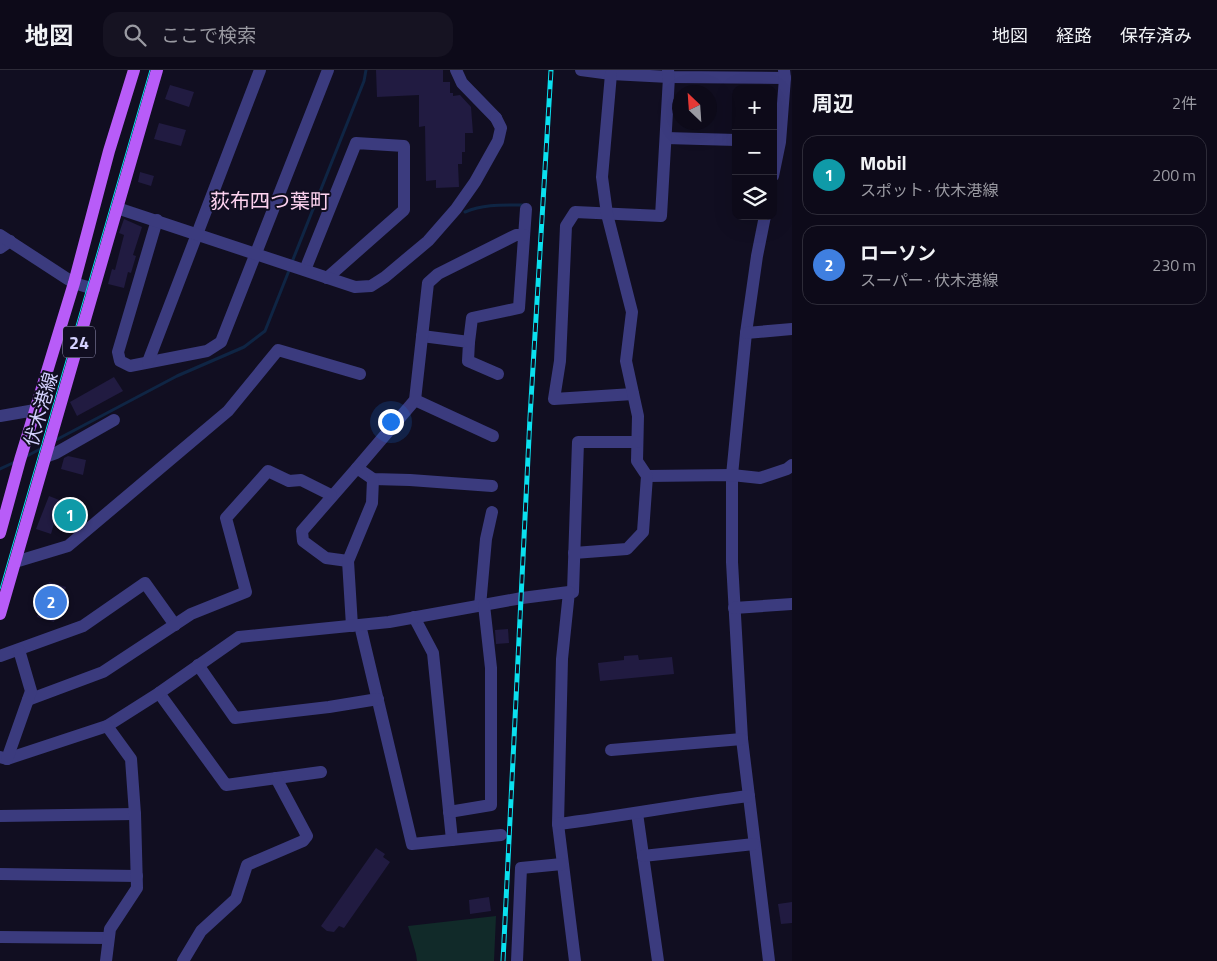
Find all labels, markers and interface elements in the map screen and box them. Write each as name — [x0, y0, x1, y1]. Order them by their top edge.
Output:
search box — [103, 12, 453, 57]
text: 地図 — [25, 17, 73, 53]
text: ここで検索 — [161, 20, 256, 49]
icon: search — [121, 21, 149, 49]
text: 地図 — [992, 22, 1028, 49]
text: 経路 — [1056, 22, 1092, 49]
text: 保存済み — [1120, 22, 1192, 49]
north arrow — [672, 85, 717, 130]
map controls — [732, 85, 777, 220]
button: + — [732, 85, 777, 130]
text: 周辺 — [812, 87, 854, 119]
text: 2件 — [1172, 91, 1197, 115]
button: − — [732, 130, 777, 175]
text: Mobil — [860, 148, 907, 177]
text: 1 — [825, 163, 833, 187]
text: 200 m — [1152, 163, 1196, 187]
button: layers — [732, 175, 777, 220]
text: スポット · 伏木港線 — [860, 178, 999, 202]
district label: 荻布四つ葉町 — [210, 185, 330, 216]
text: ローソン — [860, 238, 936, 267]
text: 2 — [825, 253, 833, 277]
text: 230 m — [1152, 253, 1196, 277]
text: スーパー · 伏木港線 — [860, 268, 998, 292]
road number: 24 — [63, 326, 95, 358]
street label: 伏木港線 — [16, 368, 64, 450]
your location — [378, 409, 404, 435]
pin: 1 — [54, 496, 86, 534]
pin: 2 — [35, 583, 67, 621]

